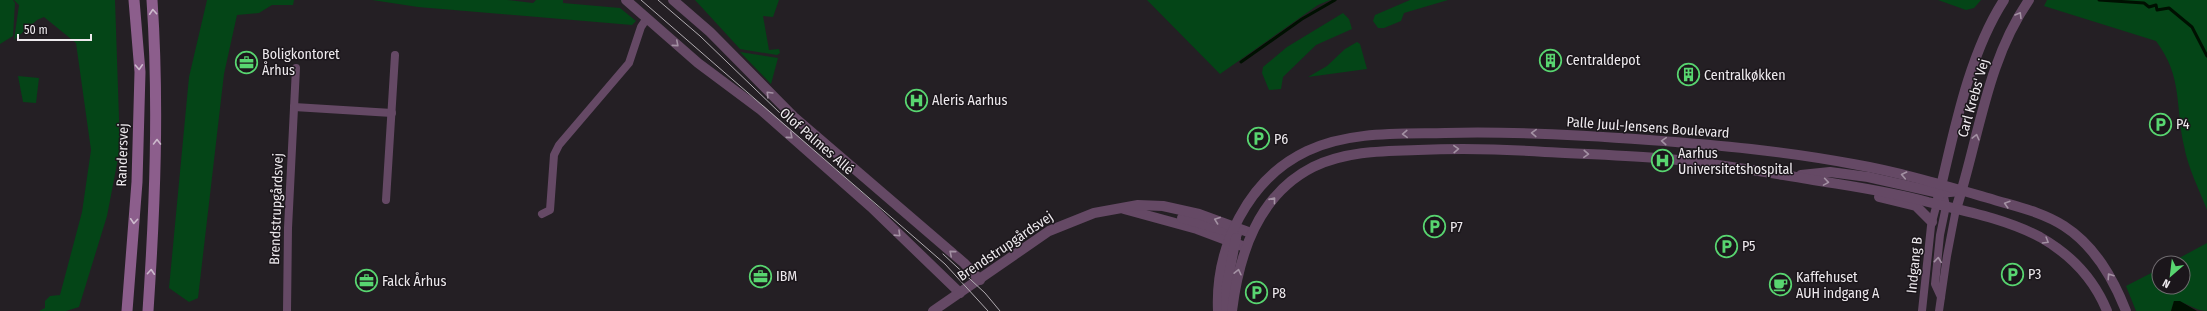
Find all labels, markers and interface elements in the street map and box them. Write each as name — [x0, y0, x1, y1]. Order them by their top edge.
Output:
one-way arrow — [148, 9, 157, 15]
one-way arrow — [2015, 12, 2022, 19]
scale bar — [18, 16, 91, 42]
text: 50 m — [24, 23, 48, 37]
one-way arrow — [672, 39, 679, 46]
place label: Boligkontoret Århus — [262, 46, 340, 79]
building icon: Centraldepot — [1538, 47, 1564, 73]
office icon: Boligkontoret Århus — [233, 49, 259, 75]
place label: Centraldepot — [1566, 52, 1641, 69]
street label: Carl Krebs' Vej — [1954, 57, 1993, 139]
building icon: Centralkøkken — [1675, 62, 1701, 88]
one-way arrow — [135, 64, 143, 70]
place label: Centralkøkken — [1704, 67, 1786, 84]
hospital icon: Aleris Aarhus — [904, 87, 930, 113]
one-way arrow — [766, 91, 774, 99]
place label: Aleris Aarhus — [932, 92, 1007, 109]
street label: Olof Palmes Allé — [776, 104, 857, 178]
parking icon: P4 — [2148, 111, 2174, 137]
street label: Palle Juul-Jensens Boulevard — [1566, 113, 1730, 142]
place label: P4 — [2176, 116, 2190, 133]
street label: Randersvej — [113, 123, 132, 187]
parking icon: P6 — [1245, 126, 1271, 152]
one-way arrow — [1531, 129, 1537, 137]
one-way arrow — [1402, 130, 1408, 138]
one-way arrow — [785, 131, 793, 139]
place label: P6 — [1274, 131, 1288, 148]
one-way arrow — [1972, 134, 1980, 140]
one-way arrow — [1661, 137, 1667, 146]
one-way arrow — [153, 139, 161, 145]
one-way arrow — [1453, 144, 1459, 153]
place label: Aarhus Universitetshospital — [1678, 145, 1793, 178]
hospital icon: Aarhus Universitetshospital — [1649, 148, 1675, 174]
one-way arrow — [1583, 149, 1589, 158]
street label: Brendstrupgårdsvej — [266, 153, 287, 265]
one-way arrow — [1900, 171, 1907, 179]
one-way arrow — [1823, 177, 1829, 186]
one-way arrow — [1268, 197, 1275, 205]
one-way arrow — [2003, 200, 2010, 209]
street label: Brendstrupgårdsvej — [954, 208, 1056, 285]
parking icon: P7 — [1422, 214, 1448, 240]
one-way arrow — [1214, 217, 1221, 225]
one-way arrow — [130, 218, 139, 224]
place label: P7 — [1450, 219, 1463, 236]
one-way arrow — [893, 229, 901, 237]
parking icon: P5 — [1713, 233, 1739, 259]
street label: Indgang B — [1903, 236, 1926, 294]
one-way arrow — [2042, 236, 2049, 244]
place label: P5 — [1742, 238, 1756, 255]
one-way arrow — [949, 251, 956, 258]
north arrow — [2151, 255, 2191, 295]
one-way arrow — [1933, 257, 1942, 263]
parking icon: P3 — [1999, 261, 2025, 287]
office icon: IBM — [748, 263, 774, 289]
place label: P3 — [2028, 266, 2041, 283]
office icon: Falck Århus — [354, 268, 380, 294]
place label: IBM — [776, 268, 797, 285]
one-way arrow — [146, 269, 155, 275]
one-way arrow — [1233, 269, 1242, 276]
place label: Kaffehuset AUH indgang A — [1796, 269, 1880, 302]
place label: Falck Århus — [382, 272, 446, 290]
cafe icon: Kaffehuset AUH indgang A — [1767, 272, 1793, 298]
one-way arrow — [2108, 273, 2115, 280]
text: N — [2161, 276, 2173, 291]
parking icon: P8 — [1243, 280, 1269, 306]
place label: P8 — [1272, 285, 1286, 302]

